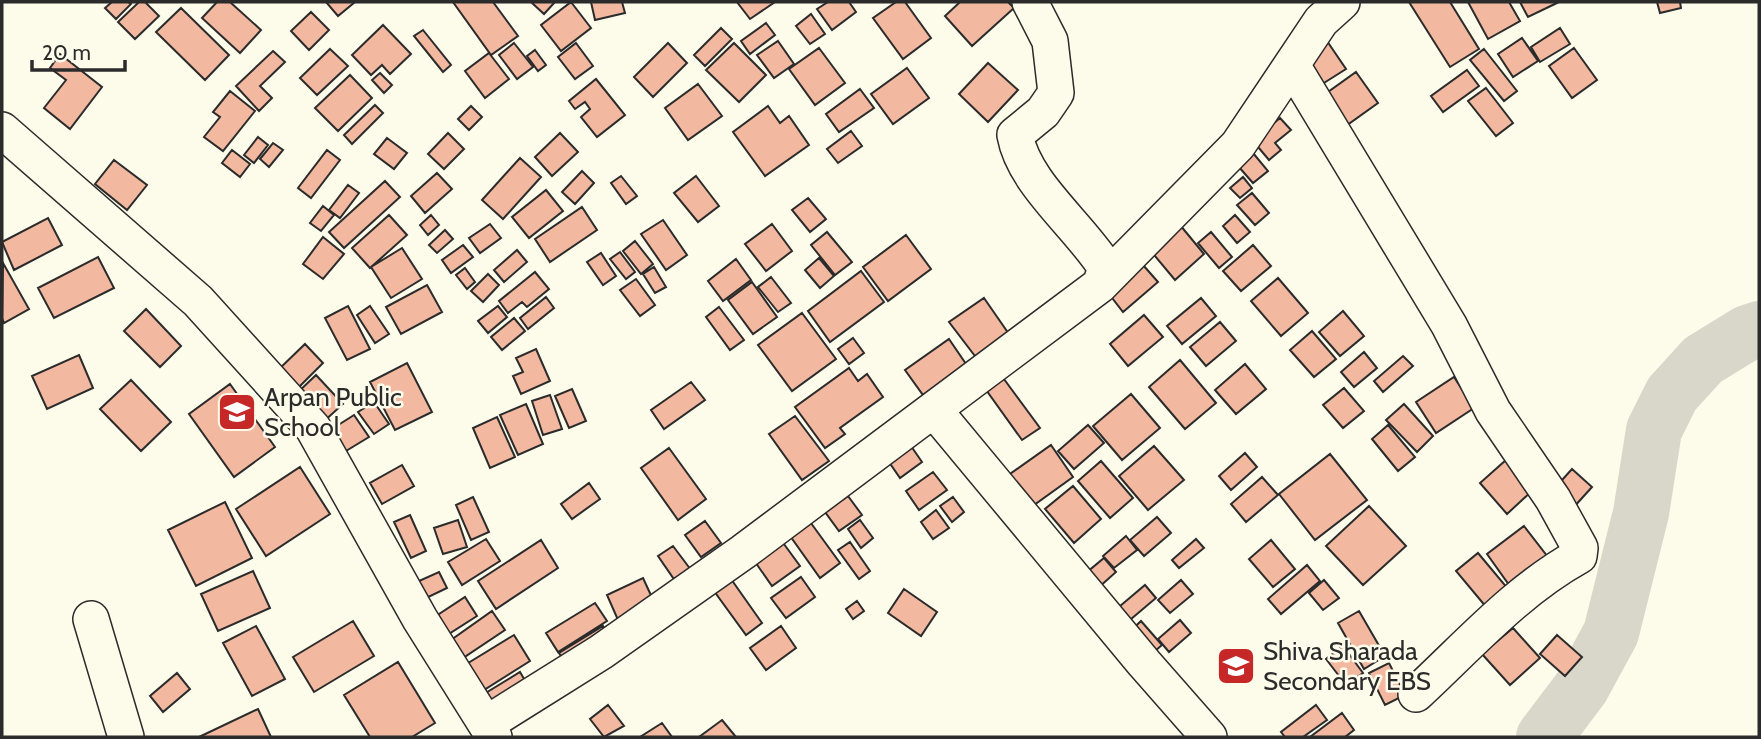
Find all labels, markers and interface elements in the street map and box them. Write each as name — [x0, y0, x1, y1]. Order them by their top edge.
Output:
scale bar — [32, 28, 124, 72]
text: 20 m — [42, 40, 91, 65]
place label: Arpan Public School — [264, 381, 402, 443]
school or university icon: Arpan Public School — [216, 391, 258, 433]
place label: Shiva Sharada Secondary EBS — [1263, 635, 1431, 697]
school or university icon: Shiva Sharada Secondary EBS — [1215, 645, 1257, 687]

